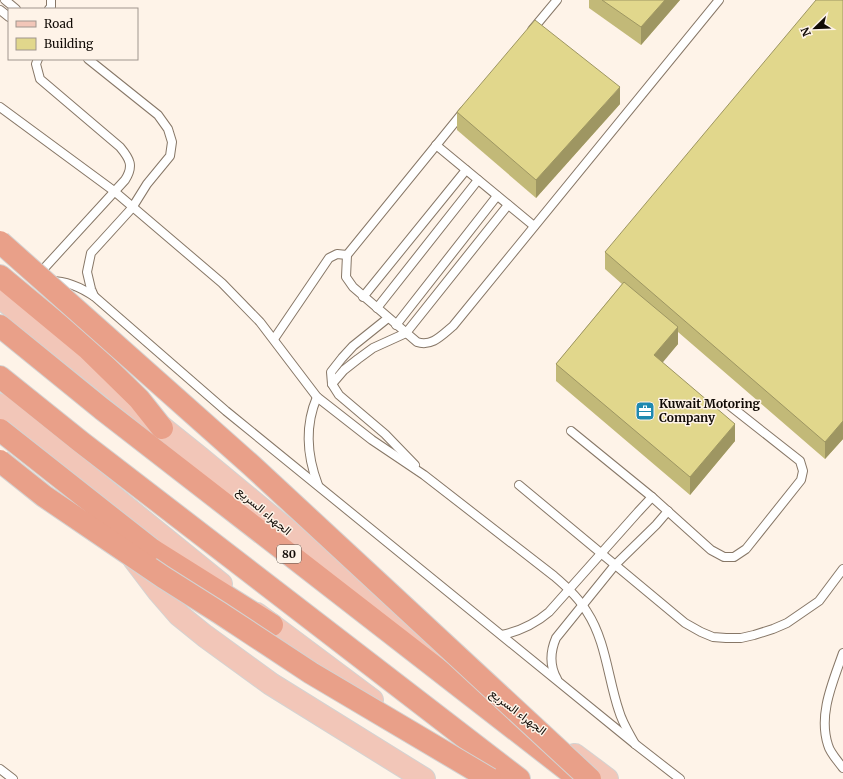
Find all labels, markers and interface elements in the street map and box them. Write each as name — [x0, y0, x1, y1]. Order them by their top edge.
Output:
legend — [8, 8, 138, 60]
north arrow — [795, 8, 835, 48]
text: Road — [44, 16, 73, 31]
text: N — [798, 25, 814, 39]
text: Building — [44, 36, 94, 51]
place label: Kuwait Motoring Company — [659, 396, 761, 425]
office icon: Kuwait Motoring Company — [634, 400, 656, 422]
street label: الجهراء السريع — [232, 483, 295, 540]
road number: 80 — [277, 545, 301, 563]
street label: الجهراء السريع — [486, 685, 550, 739]

